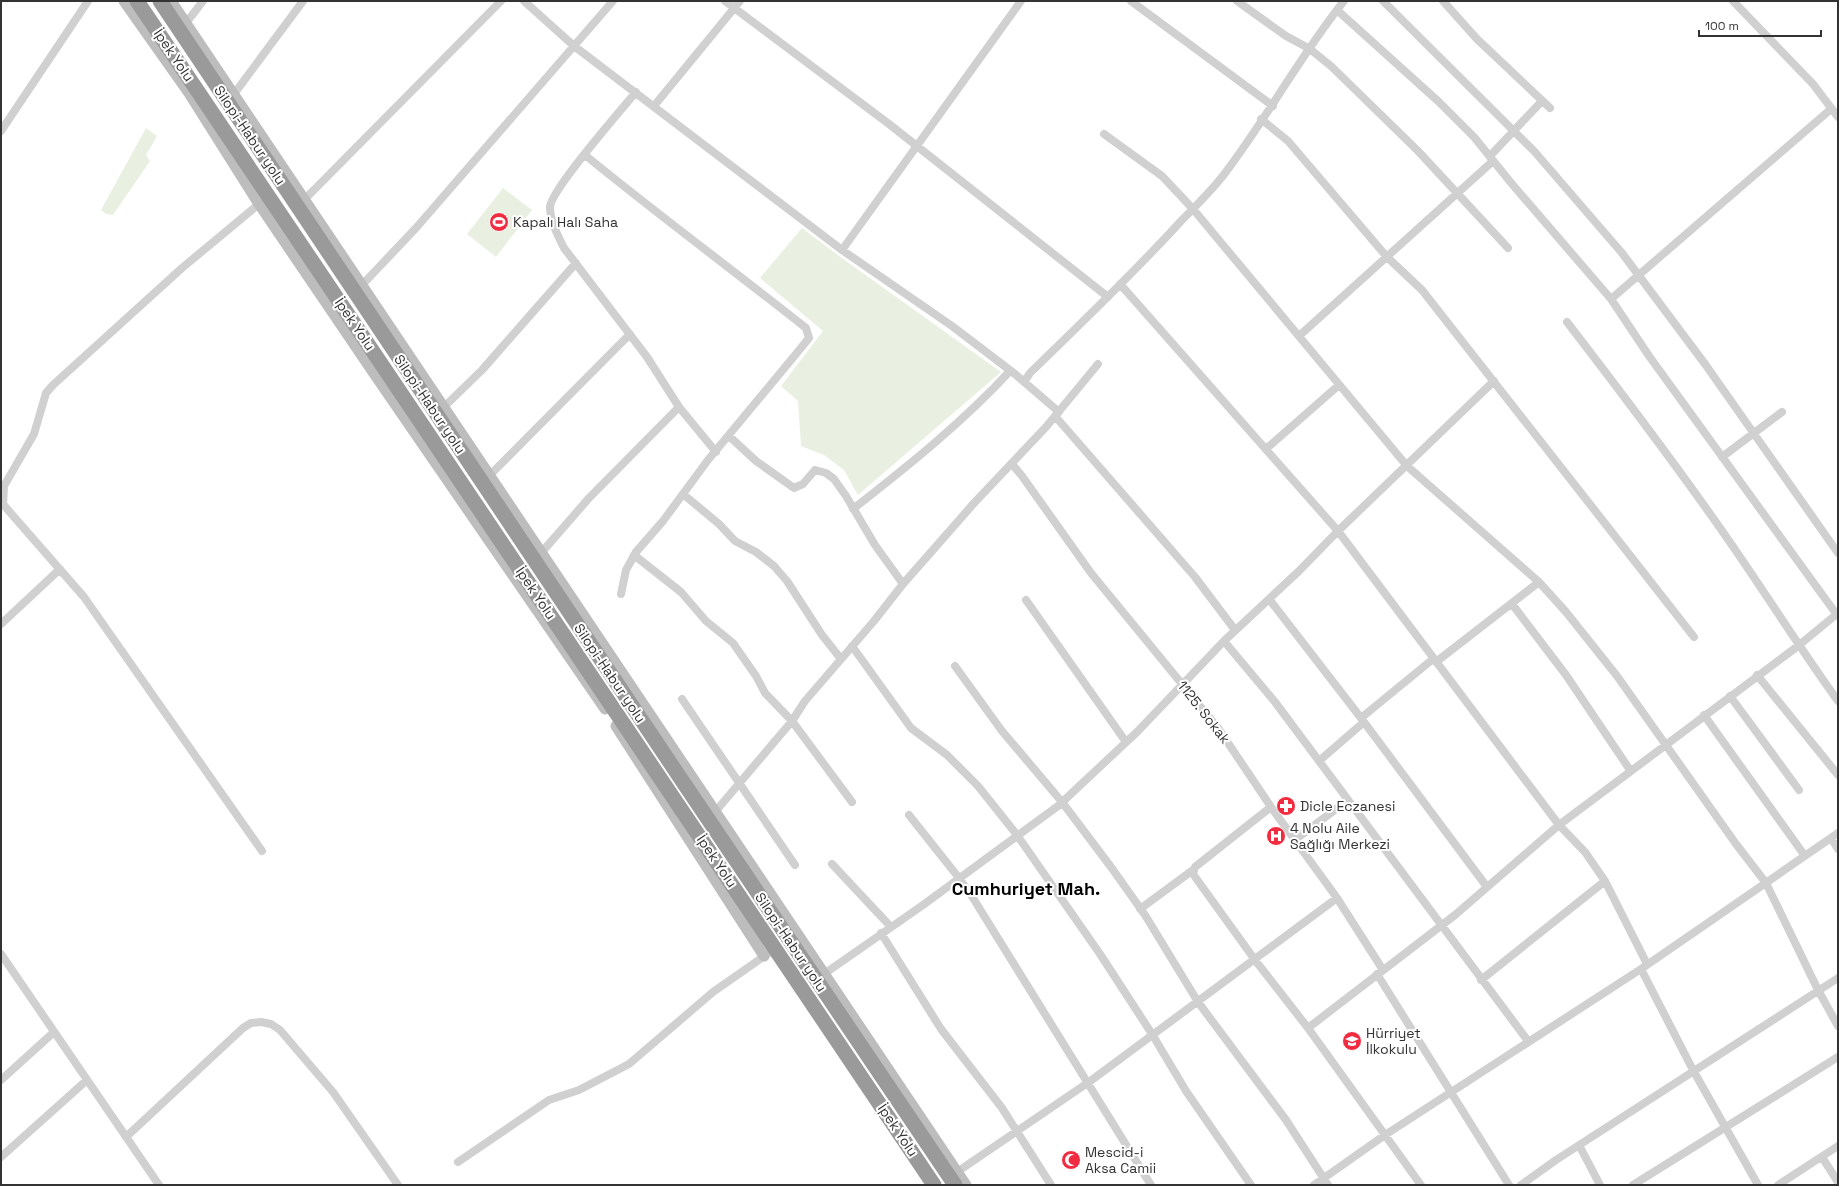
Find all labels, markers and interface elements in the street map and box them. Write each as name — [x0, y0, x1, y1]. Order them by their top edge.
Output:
scale bar — [1699, 12, 1821, 38]
text: 100 m — [1705, 18, 1739, 34]
street label: İpek Yolu — [150, 25, 198, 85]
street label: Silopi-Habur yolu — [210, 82, 290, 188]
sports icon: Kapalı Halı Saha — [488, 211, 510, 233]
place label: Kapalı Halı Saha — [513, 213, 618, 231]
street label: İpek Yolu — [331, 294, 379, 354]
street label: Silopi-Habur yolu — [390, 351, 470, 457]
street label: İpek Yolu — [512, 563, 560, 623]
street label: Silopi-Habur yolu — [570, 620, 650, 726]
street label: 1125. Sokak — [1174, 677, 1235, 748]
pharmacy icon: Dicle Eczanesi — [1275, 795, 1297, 817]
place label: Dicle Eczanesi — [1300, 797, 1395, 815]
place label: 4 Nolu Aile Sağlığı Merkezi — [1290, 819, 1390, 853]
hospital icon: 4 Nolu Aile Sağlığı Merkezi — [1265, 825, 1287, 847]
street label: İpek Yolu — [693, 831, 741, 891]
district label: Cumhuriyet Mah. — [952, 877, 1100, 900]
street label: Silopi-Habur yolu — [751, 889, 831, 995]
place label: Hürriyet İlkokulu — [1366, 1024, 1421, 1058]
school or university icon: Hürriyet İlkokulu — [1341, 1030, 1363, 1052]
street label: İpek Yolu — [874, 1100, 922, 1160]
place label: Mescid-i Aksa Camii — [1085, 1143, 1156, 1177]
mosque icon: Mescid-i Aksa Camii — [1060, 1149, 1082, 1171]

